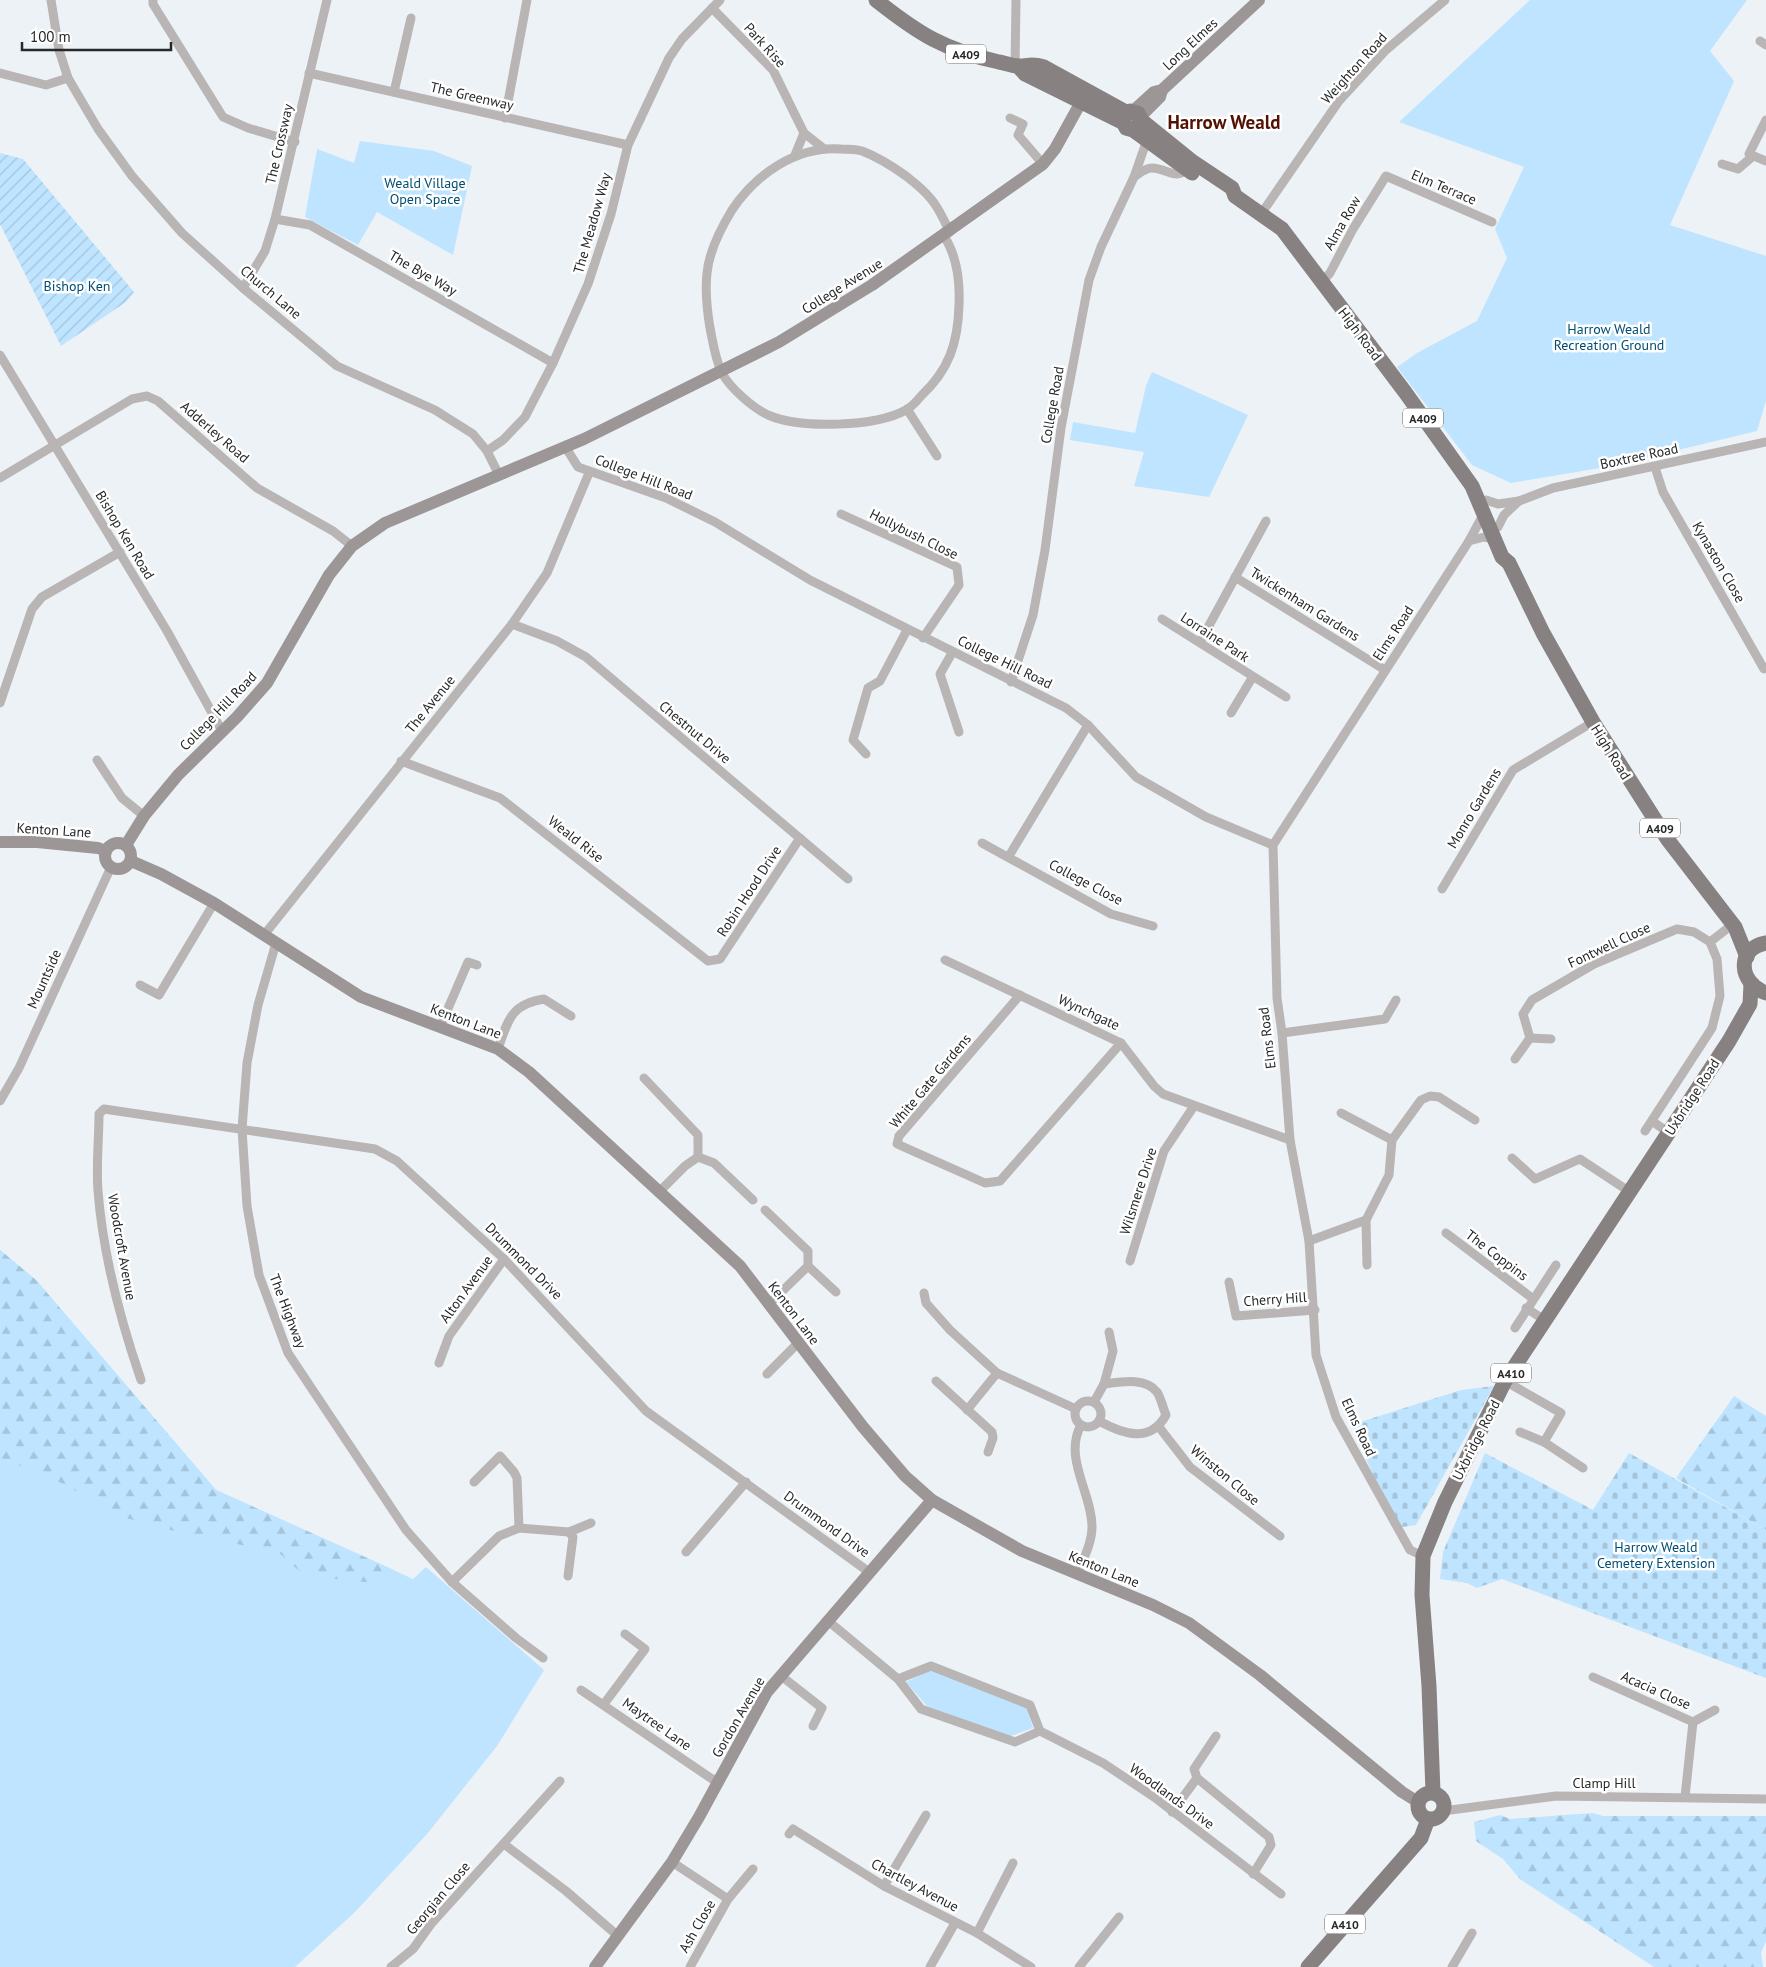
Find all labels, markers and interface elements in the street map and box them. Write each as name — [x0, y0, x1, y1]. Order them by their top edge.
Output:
street label: Long Elmes — [1159, 14, 1221, 74]
street label: Park Rise — [740, 19, 790, 71]
scale bar — [22, 20, 171, 52]
text: 100 m — [30, 27, 71, 46]
street label: Weighton Road — [1317, 28, 1391, 108]
road number: A409 — [946, 44, 986, 64]
street label: The Greenway — [429, 78, 516, 114]
street label: The Crossway — [261, 102, 297, 186]
district label: Harrow Weald — [1167, 110, 1281, 134]
street label: Elm Terrace — [1409, 165, 1479, 209]
street label: The Meadow Way — [569, 170, 615, 276]
park label: Weald Village Open Space — [384, 174, 466, 208]
street label: Alma Row — [1319, 192, 1365, 253]
street label: The Bye Way — [386, 246, 461, 300]
street label: College Avenue — [798, 254, 886, 318]
street label: Church Lane — [237, 261, 305, 323]
park label: Bishop Ken — [44, 277, 110, 295]
street label: High Road — [1334, 304, 1386, 364]
park label: Harrow Weald Recreation Ground — [1554, 320, 1664, 354]
street label: College Road — [1036, 365, 1068, 445]
street label: Adderley Road — [177, 397, 253, 467]
road number: A409 — [1403, 408, 1443, 428]
street label: Boxtree Road — [1598, 439, 1680, 473]
street label: College Hill Road — [593, 450, 695, 504]
street label: Bishop Ken Road — [91, 487, 159, 583]
street label: Hollybush Close — [867, 505, 961, 563]
street label: Kynaston Close — [1688, 518, 1750, 606]
street label: Twickenham Gardens — [1247, 563, 1363, 645]
street label: Elms Road — [1369, 602, 1417, 664]
street label: Lorraine Park — [1177, 608, 1253, 666]
street label: College Hill Road — [955, 631, 1055, 693]
street label: College Hill Road — [176, 668, 260, 754]
street label: The Avenue — [401, 671, 459, 737]
street label: Chestnut Drive — [655, 697, 735, 767]
street label: High Road — [1587, 721, 1635, 783]
street label: Monro Gardens — [1443, 764, 1505, 852]
street label: Weald Rise — [545, 812, 607, 866]
street label: Kenton Lane — [16, 818, 92, 842]
road number: A409 — [1640, 818, 1680, 838]
street label: Robin Hood Drive — [713, 842, 785, 940]
street label: College Close — [1046, 855, 1126, 909]
street label: Fontwell Close — [1565, 918, 1653, 972]
street label: Mountside — [23, 947, 65, 1011]
street label: Wynchgate — [1055, 990, 1123, 1034]
street label: Kenton Lane — [428, 999, 504, 1043]
street label: Elms Road — [1254, 1006, 1280, 1070]
street label: White Gate Gardens — [885, 1030, 975, 1132]
street label: Uxbridge Road — [1661, 1055, 1723, 1139]
street label: Wilsmere Drive — [1115, 1145, 1161, 1237]
street label: Woodcroft Avenue — [104, 1192, 140, 1302]
street label: Drummond Drive — [482, 1219, 566, 1303]
street label: The Coppins — [1462, 1226, 1532, 1284]
street label: Alton Avenue — [435, 1252, 497, 1326]
street label: The Highway — [266, 1271, 311, 1351]
street label: Kenton Lane — [764, 1278, 824, 1348]
street label: Cherry Hill — [1243, 1288, 1307, 1310]
road number: A410 — [1491, 1364, 1531, 1382]
street label: Elms Road — [1338, 1395, 1380, 1459]
street label: Uxbridge Road — [1448, 1397, 1504, 1483]
street label: Winston Close — [1187, 1441, 1263, 1509]
street label: Drummond Drive — [780, 1487, 874, 1561]
park label: Harrow Weald Cemetery Extension — [1597, 1538, 1715, 1572]
street label: Kenton Lane — [1066, 1547, 1142, 1591]
street label: Acacia Close — [1618, 1667, 1694, 1713]
street label: Gordon Avenue — [708, 1673, 768, 1761]
street label: Maytree Lane — [619, 1694, 695, 1754]
street label: Woodlands Drive — [1126, 1759, 1218, 1833]
street label: Clamp Hill — [1572, 1774, 1636, 1792]
street label: Chartley Avenue — [868, 1854, 962, 1916]
street label: Georgian Close — [402, 1858, 474, 1938]
street label: Ash Close — [675, 1896, 719, 1956]
road number: A410 — [1325, 1915, 1365, 1934]

